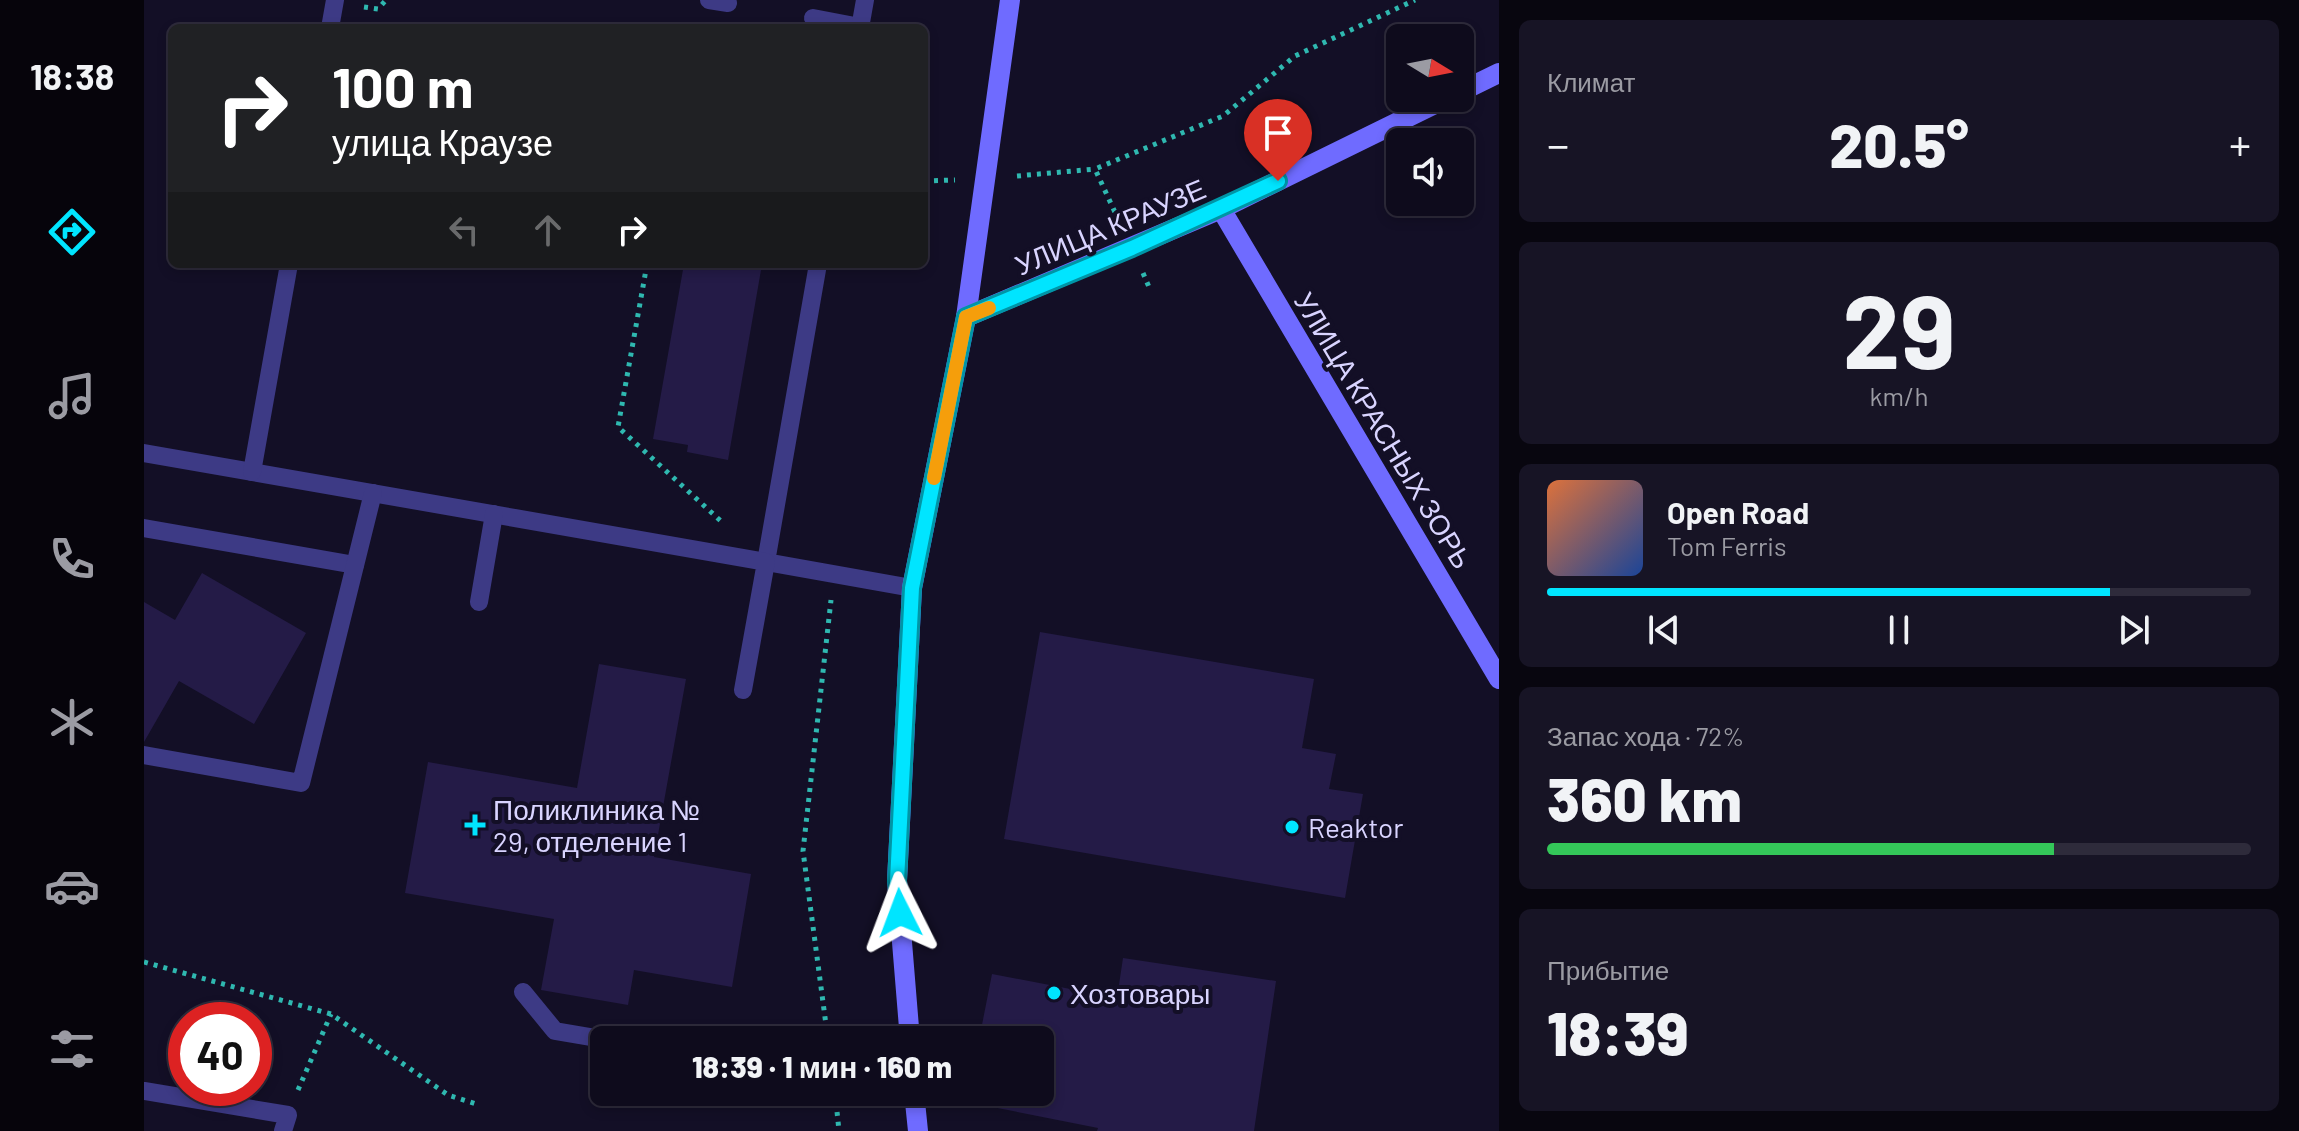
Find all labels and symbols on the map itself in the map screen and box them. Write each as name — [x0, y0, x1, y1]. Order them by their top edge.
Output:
north arrow — [1386, 24, 1474, 112]
pin — [1244, 99, 1312, 181]
street label: УЛИЦА КРАУЗЕ — [1010, 171, 1210, 281]
street label: УЛИЦА КРАСНЫХ ЗОРЬ — [1288, 286, 1480, 574]
place label: Поликлиника № 29, отделение 1 — [493, 792, 700, 858]
place label: Reaktor — [1308, 810, 1403, 844]
marker: Поликлиника № 29, отделение 1 — [464, 814, 486, 836]
marker: Reaktor — [1283, 818, 1301, 836]
position arrow — [858, 871, 942, 955]
place label: Хозтовары — [1070, 976, 1210, 1010]
marker: Хозтовары — [1045, 984, 1063, 1002]
speed limit sign: 40 — [168, 1002, 272, 1106]

